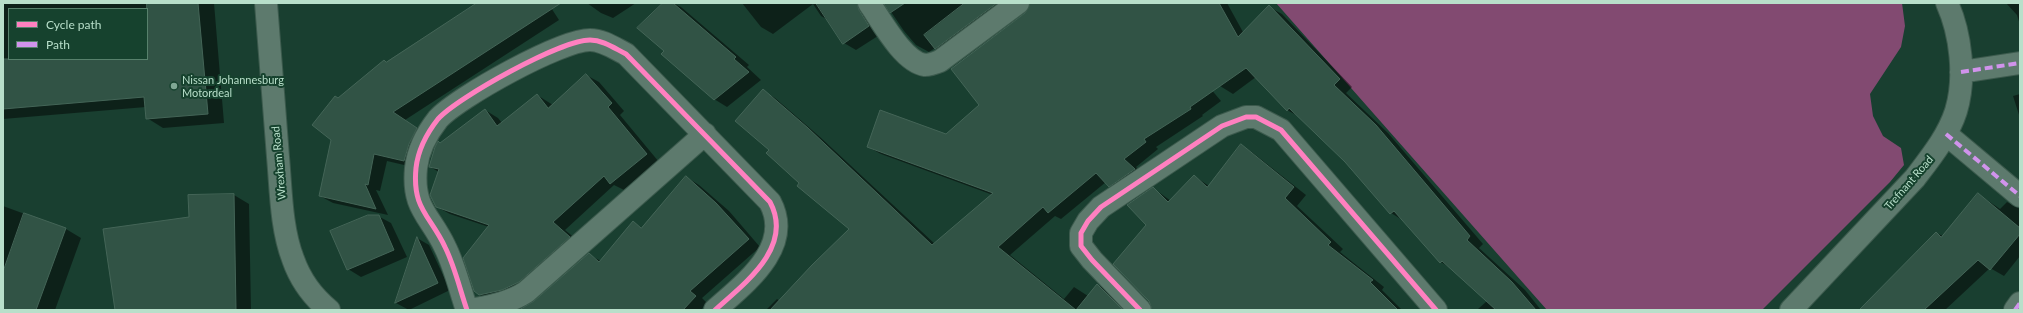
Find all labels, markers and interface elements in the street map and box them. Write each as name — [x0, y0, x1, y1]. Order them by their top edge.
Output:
legend — [8, 8, 148, 60]
text: Cycle path — [46, 17, 101, 32]
text: Path — [46, 37, 70, 52]
place label: Nissan Johannesburg Motordeal — [182, 73, 284, 99]
marker: Nissan Johannesburg Motordeal — [169, 81, 179, 91]
street label: Wrexham Road — [269, 126, 289, 200]
street label: Trefnant Road — [1882, 153, 1936, 213]

